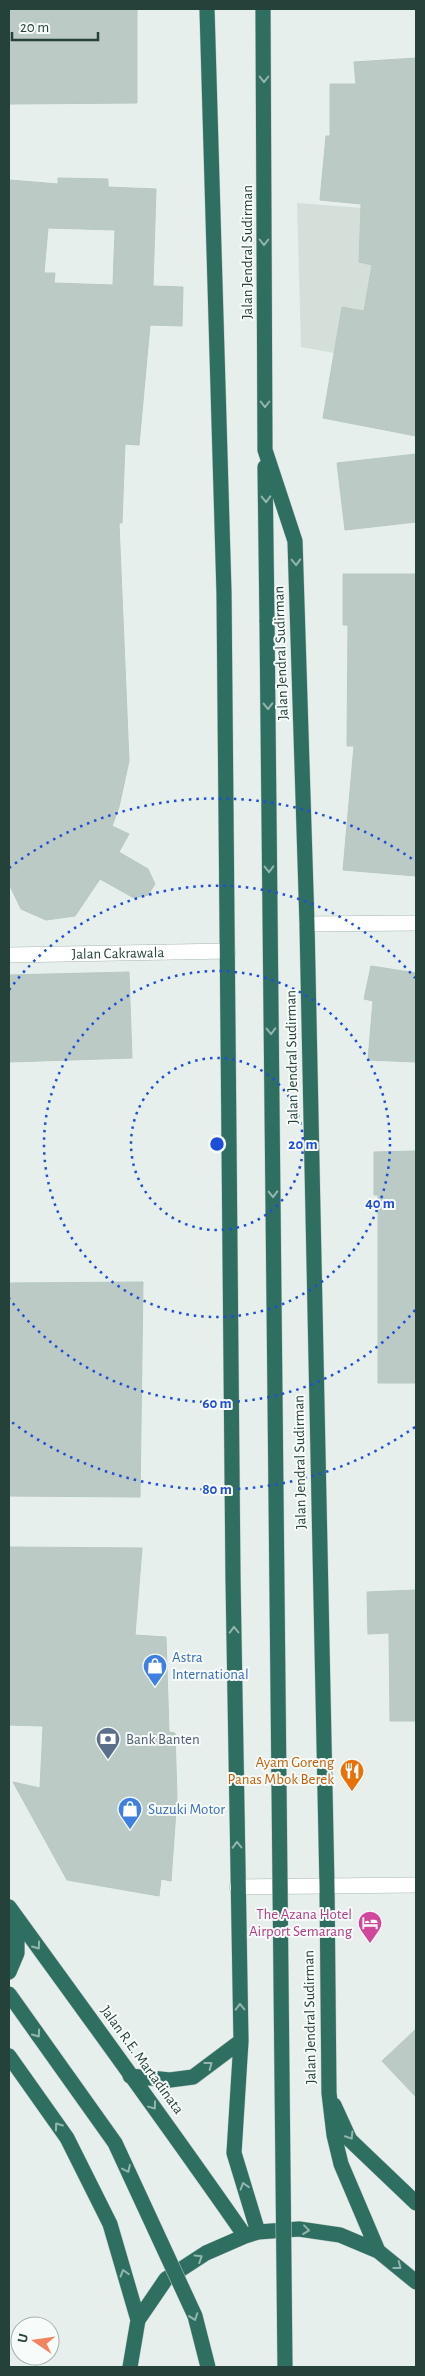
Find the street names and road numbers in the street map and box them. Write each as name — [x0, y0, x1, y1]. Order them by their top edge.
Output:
street label: Jalan Jendral Sudirman — [240, 185, 255, 319]
street label: Jalan Jendral Sudirman — [271, 586, 291, 720]
street label: Jalan Cakrawala — [72, 945, 164, 961]
street label: Jalan Jendral Sudirman — [283, 990, 301, 1124]
street label: Jalan Jendral Sudirman — [291, 1395, 309, 1529]
street label: Jalan Jendral Sudirman — [301, 1950, 319, 2084]
street label: Jalan R.E. Martadinata — [98, 2003, 186, 2117]

